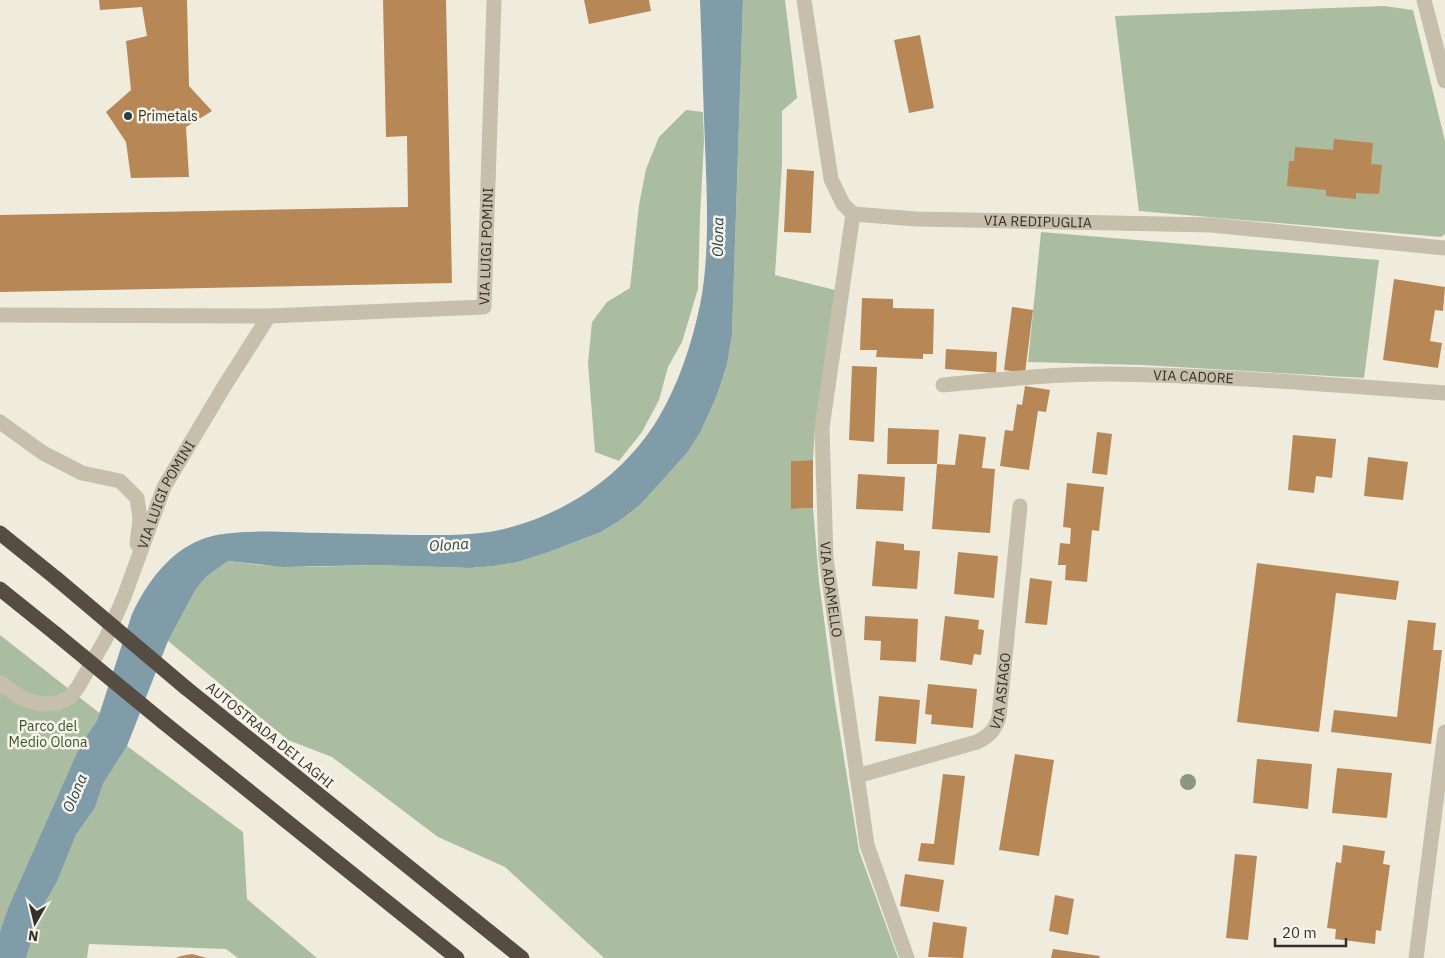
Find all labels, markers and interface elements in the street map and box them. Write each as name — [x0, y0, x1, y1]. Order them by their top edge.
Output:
place label: Primetals — [138, 107, 198, 125]
marker: Primetals — [122, 110, 134, 122]
street label: VIA LUIGI POMINI — [475, 187, 497, 305]
street label: VIA REDIPUGLIA — [984, 211, 1092, 232]
water label: Olona — [708, 217, 727, 257]
street label: VIA CADORE — [1153, 366, 1234, 387]
street label: VIA LUIGI POMINI — [133, 437, 199, 551]
water label: Olona — [429, 534, 470, 555]
street label: VIA ADAMELLO — [816, 541, 846, 639]
street label: VIA ASIAGO — [986, 652, 1014, 733]
street label: AUTOSTRADA DEI LAGHI — [203, 678, 337, 792]
park label: Parco del Medio Olona — [9, 717, 88, 751]
water label: Olona — [58, 771, 91, 815]
north arrow — [10, 898, 60, 948]
scale bar — [1275, 916, 1346, 948]
text: 20 m — [1282, 923, 1317, 942]
text: N — [27, 926, 39, 945]

